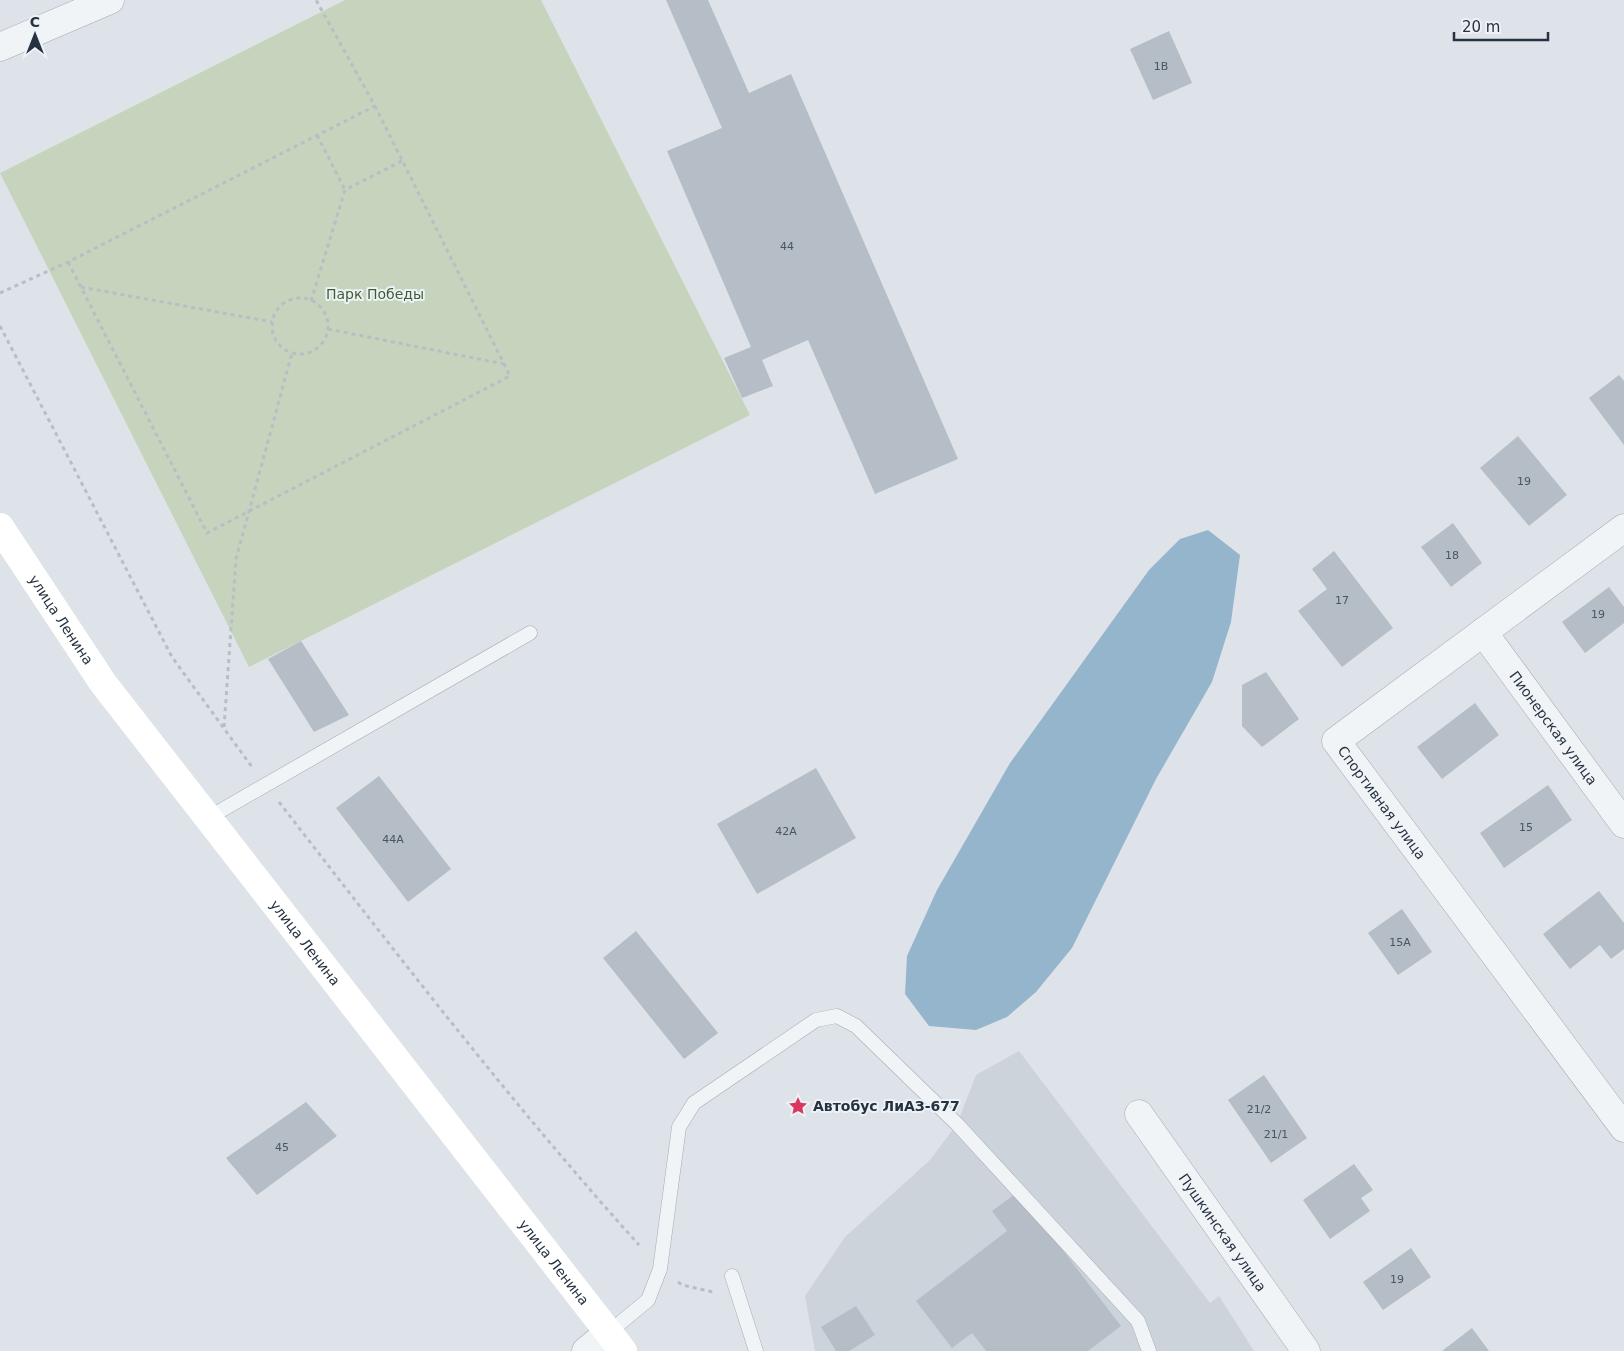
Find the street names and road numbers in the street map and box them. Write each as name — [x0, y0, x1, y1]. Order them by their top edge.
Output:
street label: улица Ленина — [26, 572, 97, 667]
street label: Пионерская улица — [1506, 668, 1600, 788]
street label: Спортивная улица — [1335, 743, 1429, 862]
street label: улица Ленина — [267, 897, 343, 989]
street label: Пушкинская улица — [1176, 1170, 1270, 1295]
street label: улица Ленина — [516, 1216, 592, 1308]

